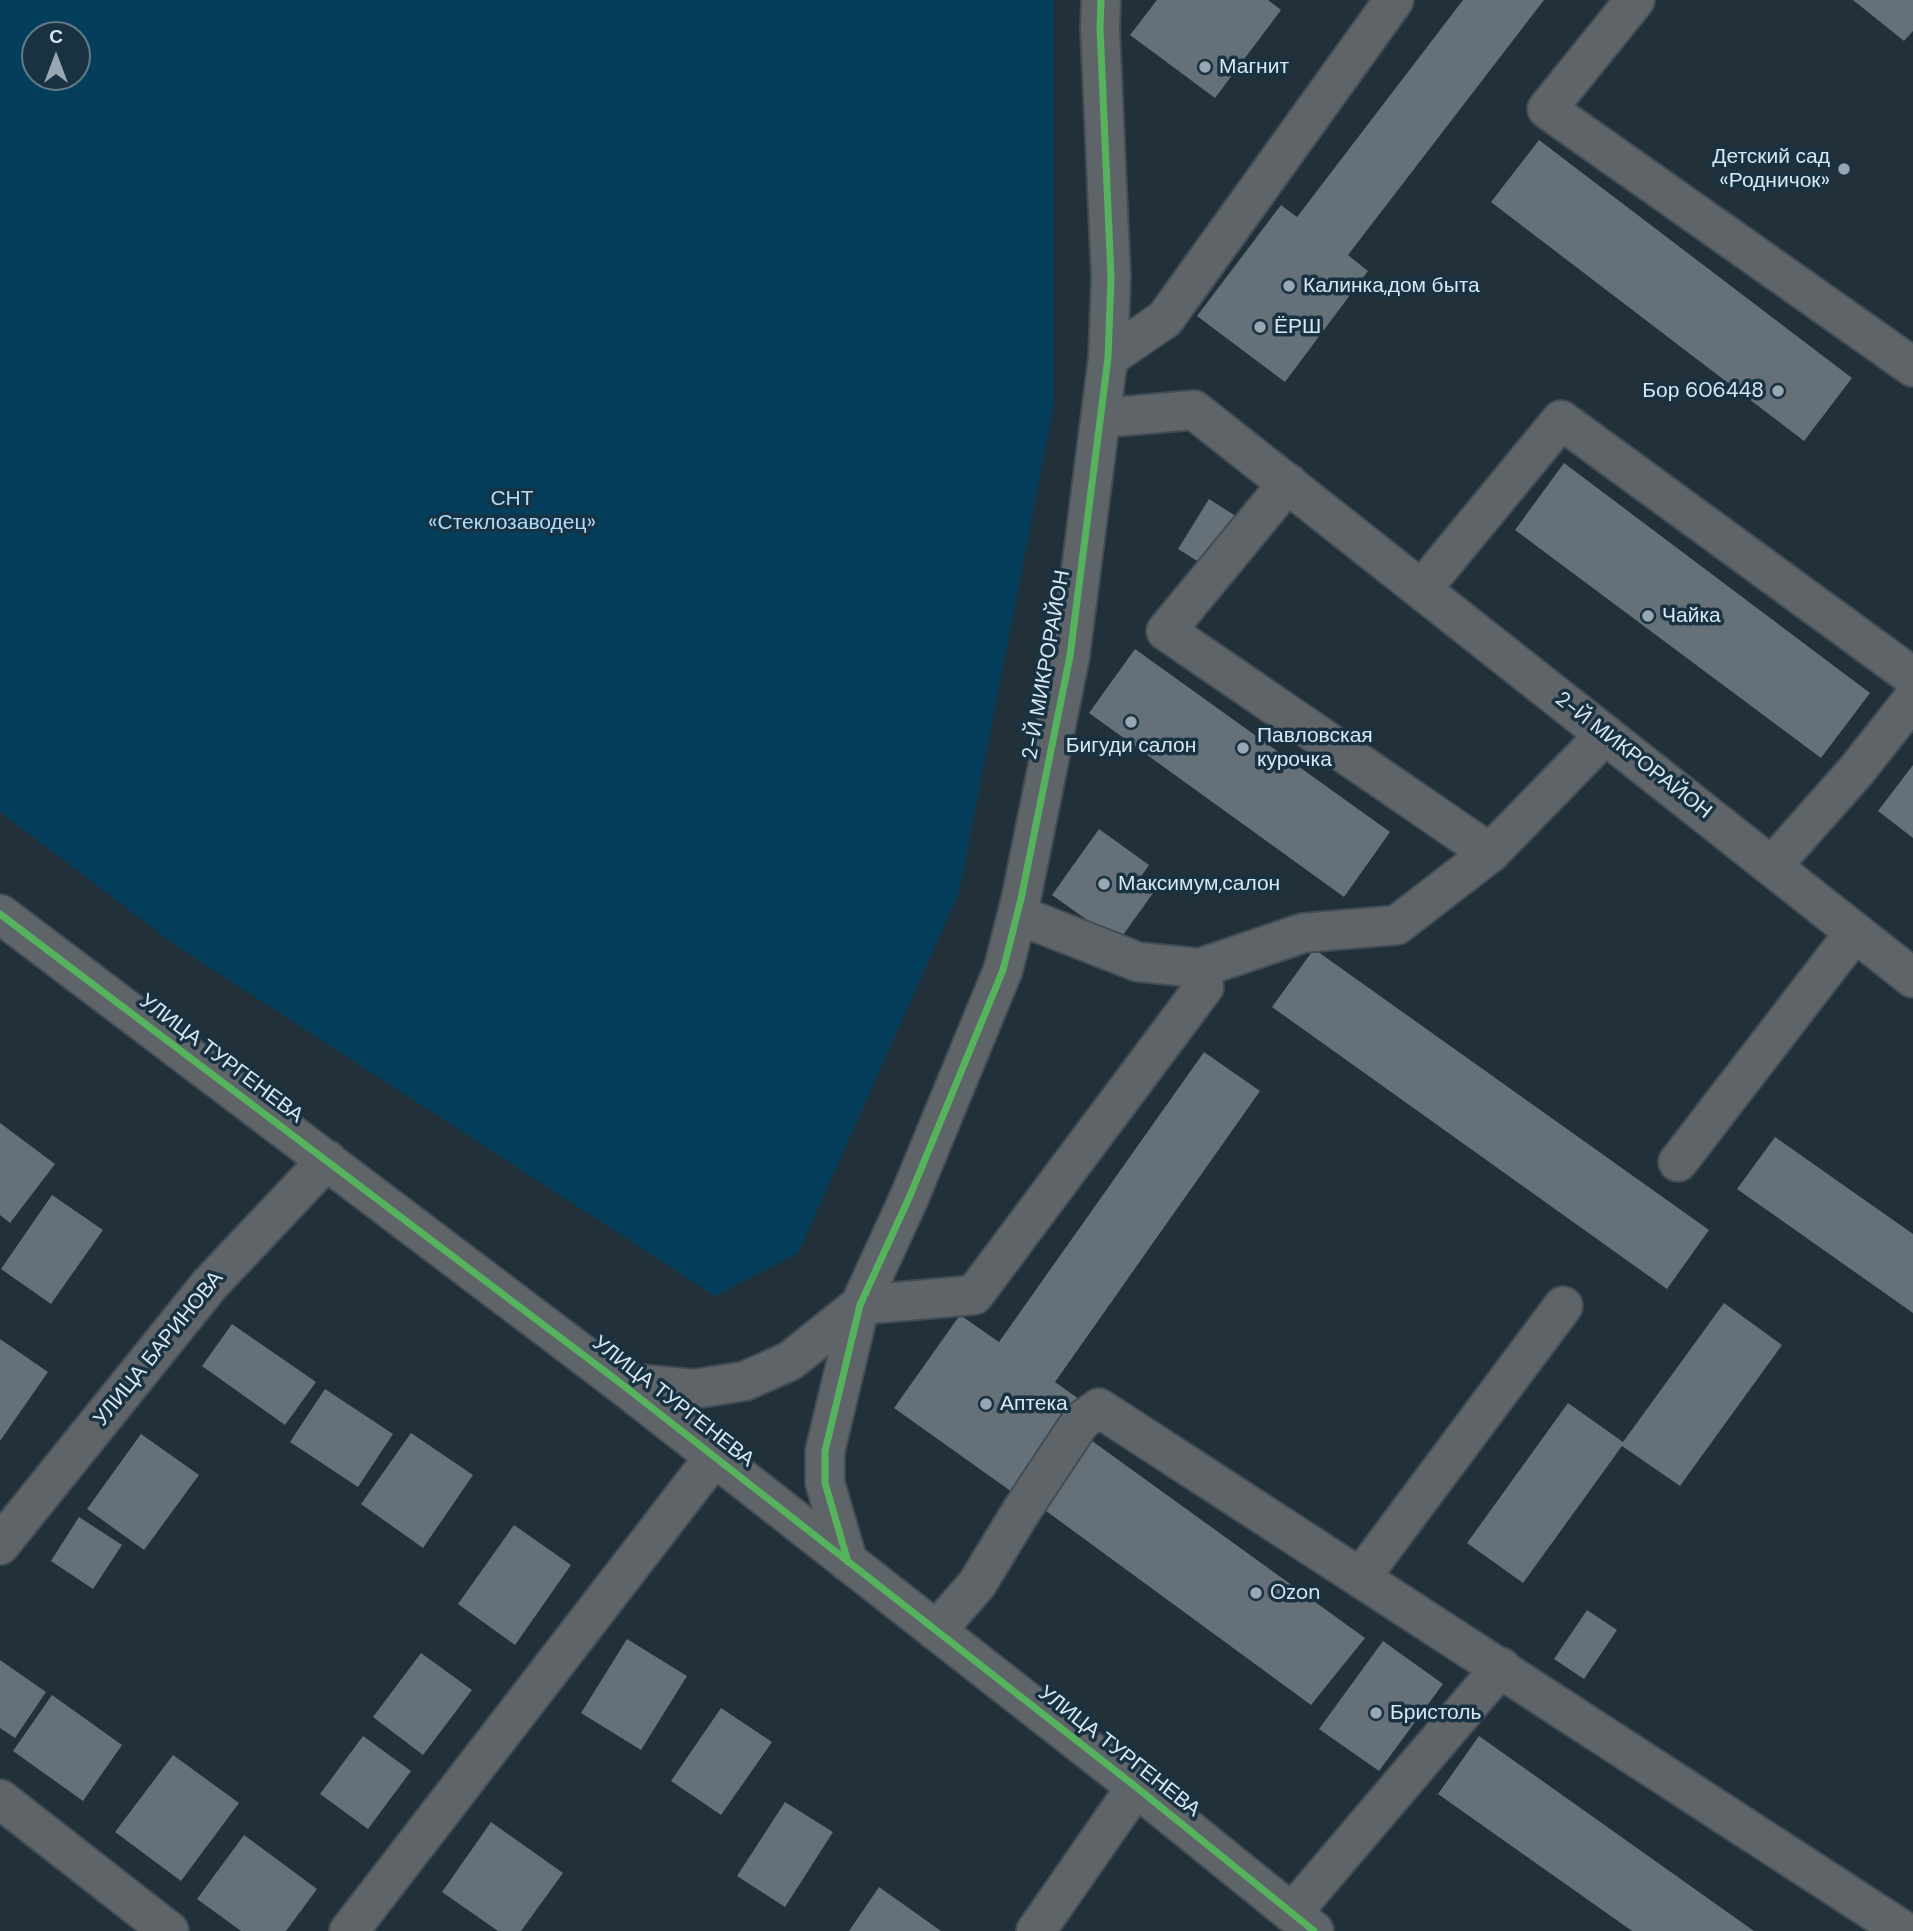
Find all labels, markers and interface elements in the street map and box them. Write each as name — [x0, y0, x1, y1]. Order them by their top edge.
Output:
north arrow — [21, 21, 91, 91]
text: С — [49, 24, 63, 49]
place label: Магнит — [1219, 54, 1289, 80]
marker: Магнит — [1197, 59, 1213, 75]
place label: Детский сад «Родничок» — [1712, 144, 1830, 194]
marker: Детский сад «Родничок» — [1836, 161, 1852, 177]
place label: Калинка,дом быта — [1303, 273, 1480, 299]
marker: Калинка,дом быта — [1281, 278, 1297, 294]
place label: ЁРШ — [1274, 314, 1321, 340]
marker: ЁРШ — [1252, 319, 1268, 335]
place label: Бор 606448 — [1642, 378, 1764, 404]
marker: Бор 606448 — [1770, 383, 1786, 399]
park label: СНТ «Стеклозаводец» — [428, 486, 596, 536]
street label: 2-Й МИКРОРАЙОН — [1018, 568, 1076, 762]
place label: Чайка — [1662, 603, 1721, 629]
marker: Чайка — [1640, 608, 1656, 624]
street label: 2-Й МИКРОРАЙОН — [1550, 687, 1716, 825]
marker: Бигуди салон — [1123, 714, 1139, 730]
place label: Павловская курочка — [1257, 723, 1373, 773]
place label: Бигуди салон — [1066, 733, 1196, 759]
marker: Павловская курочка — [1235, 740, 1251, 756]
place label: Максимум,салон — [1118, 871, 1280, 897]
marker: Максимум,салон — [1096, 876, 1112, 892]
street label: УЛИЦА ТУРГЕНЕВА — [134, 989, 308, 1129]
street label: УЛИЦА БАРИНОВА — [89, 1267, 229, 1431]
street label: УЛИЦА ТУРГЕНЕВА — [587, 1331, 759, 1473]
place label: Аптека — [1000, 1391, 1068, 1417]
marker: Аптека — [978, 1396, 994, 1412]
place label: Ozon — [1270, 1580, 1320, 1606]
marker: Ozon — [1248, 1585, 1264, 1601]
street label: УЛИЦА ТУРГЕНЕВА — [1033, 1681, 1205, 1823]
place label: Бристоль — [1390, 1700, 1481, 1726]
marker: Бристоль — [1368, 1705, 1384, 1721]

